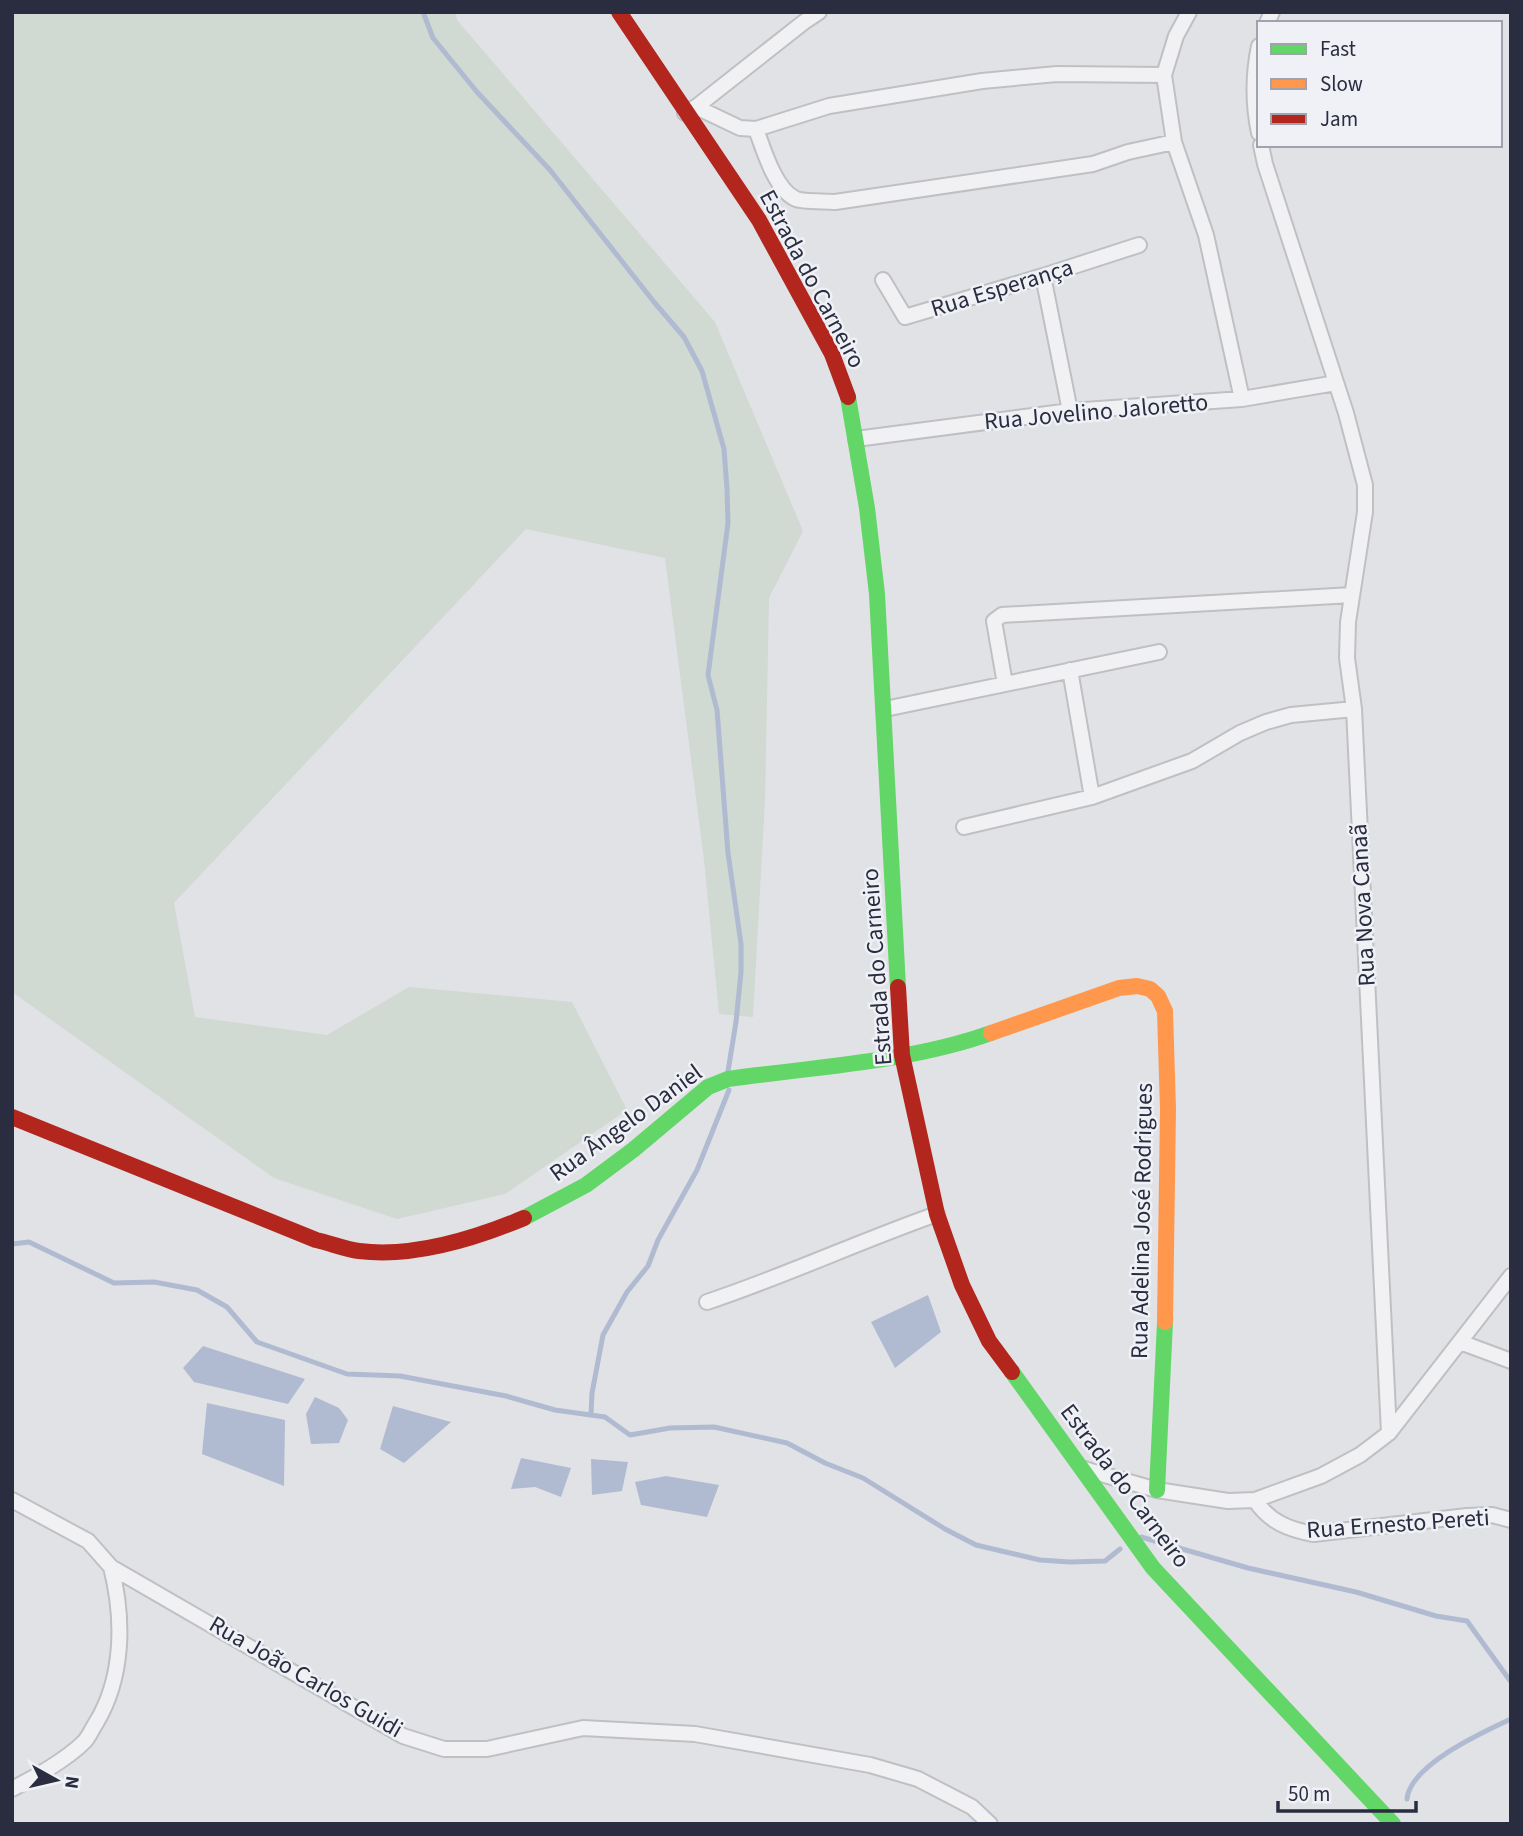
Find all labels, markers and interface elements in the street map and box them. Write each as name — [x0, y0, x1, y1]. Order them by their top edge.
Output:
legend — [1257, 21, 1502, 147]
text: Fast — [1320, 34, 1356, 64]
text: Slow — [1320, 69, 1363, 99]
text: Jam — [1320, 104, 1358, 134]
street label: Estrada do Carneiro — [750, 184, 874, 374]
street label: Rua Esperança — [926, 250, 1078, 326]
street label: Rua Jovelino Jaloretto — [982, 385, 1210, 439]
street label: Rua Nova Canaã — [1341, 823, 1385, 987]
street label: Estrada do Carneiro — [853, 867, 901, 1067]
street label: Rua Ângelo Daniel — [542, 1056, 710, 1190]
street label: Rua Adelina José Rodrigues — [1122, 1083, 1162, 1359]
street label: Estrada do Carneiro — [1052, 1397, 1198, 1575]
street label: Rua Ernesto Pereti — [1305, 1500, 1491, 1548]
street label: Rua João Carlos Guidi — [203, 1607, 409, 1747]
north arrow — [21, 1745, 91, 1815]
scale bar — [1278, 1770, 1416, 1814]
text: N — [57, 1774, 86, 1790]
text: 50 m — [1288, 1779, 1330, 1809]

